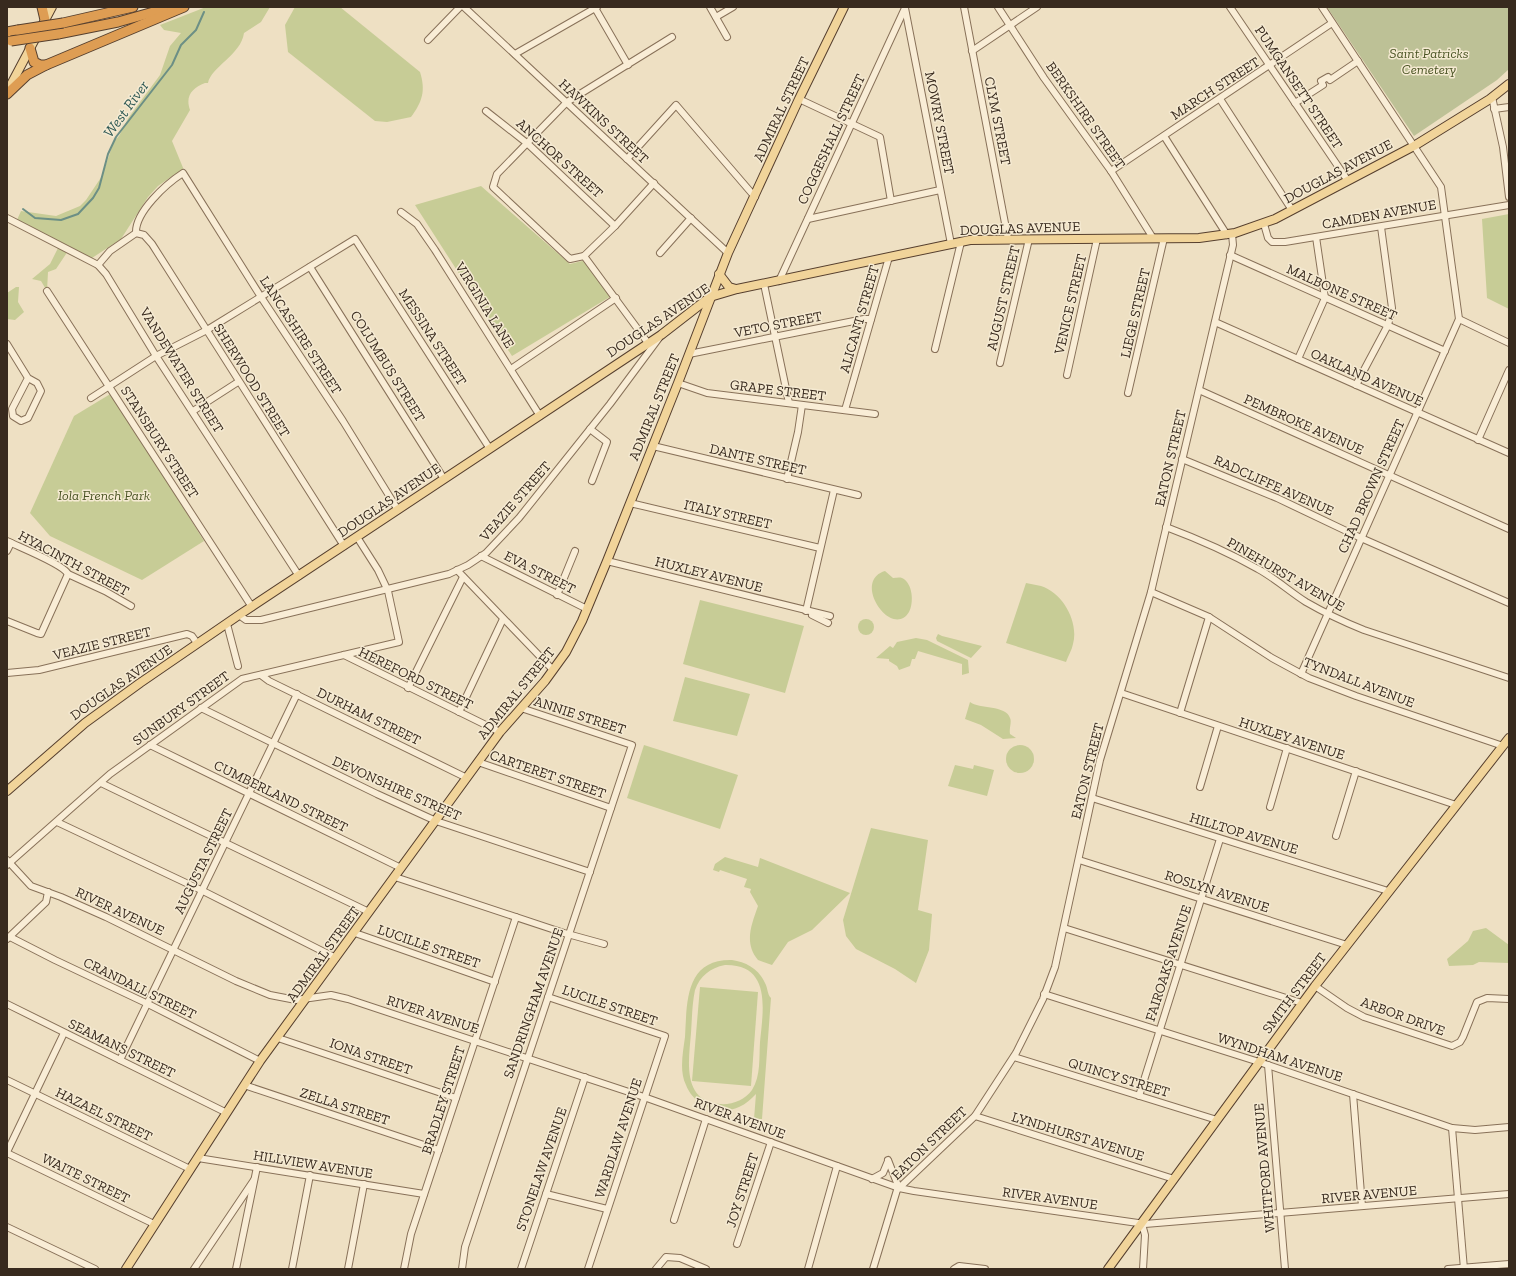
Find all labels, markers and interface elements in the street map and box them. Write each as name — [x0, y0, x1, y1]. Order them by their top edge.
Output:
street label: PUMGANSETT STREET — [1251, 22, 1346, 152]
park label: Saint Patricks Cemetery — [1389, 45, 1469, 78]
street label: MARCH STREET — [1168, 53, 1263, 124]
street label: ADMIRAL STREET — [750, 54, 813, 164]
street label: BERKSHIRE STREET — [1042, 58, 1129, 172]
street label: MOWRY STREET — [921, 70, 958, 176]
street label: COGGESHALL STREET — [794, 71, 869, 207]
street label: HAWKINS STREET — [555, 75, 652, 167]
street label: CLYM STREET — [981, 75, 1015, 167]
water label: West River — [99, 76, 153, 141]
street label: ANCHOR STREET — [513, 115, 607, 202]
street label: DOUGLAS AVENUE — [1281, 136, 1395, 207]
street label: CAMDEN AVENUE — [1321, 196, 1437, 233]
street label: DOUGLAS AVENUE — [959, 218, 1081, 239]
street label: AUGUST STREET — [983, 244, 1024, 352]
street label: VENICE STREET — [1050, 252, 1090, 357]
street label: VIRGINIA LANE — [451, 258, 518, 351]
street label: MALBONE STREET — [1284, 260, 1400, 325]
street label: ALICANT STREET — [836, 263, 883, 375]
street label: LIEGE STREET — [1117, 266, 1154, 360]
street label: LANCASHIRE STREET — [256, 273, 345, 398]
street label: DOUGLAS AVENUE — [604, 280, 713, 361]
street label: MESSINA STREET — [395, 286, 470, 389]
street label: VANDEWATER STREET — [136, 304, 227, 436]
street label: COLUMBUS STREET — [346, 308, 429, 425]
street label: VETO STREET — [732, 308, 824, 342]
street label: SHERWOOD STREET — [210, 320, 294, 440]
street label: OAKLAND AVENUE — [1308, 345, 1426, 410]
street label: ADMIRAL STREET — [625, 351, 684, 463]
street label: GRAPE STREET — [729, 376, 827, 405]
street label: STANSBURY STREET — [117, 383, 202, 502]
street label: PEMBROKE AVENUE — [1241, 390, 1366, 459]
street label: EATON STREET — [1151, 408, 1190, 508]
street label: CHAD BROWN STREET — [1334, 416, 1409, 556]
street label: DANTE STREET — [708, 440, 808, 479]
street label: RADCLIFFE AVENUE — [1211, 451, 1336, 520]
street label: VEAZIE STREET — [475, 458, 555, 546]
street label: DOUGLAS AVENUE — [335, 460, 444, 541]
park label: Iola French Park — [58, 487, 150, 504]
street label: ITALY STREET — [682, 496, 774, 533]
street label: HYACINTH STREET — [15, 527, 132, 600]
street label: PINEHURST AVENUE — [1224, 534, 1348, 615]
street label: EVA STREET — [501, 547, 579, 598]
street label: HUXLEY AVENUE — [653, 553, 764, 596]
street label: VEAZIE STREET — [50, 623, 153, 664]
street label: DOUGLAS AVENUE — [67, 641, 176, 724]
street label: HEREFORD STREET — [356, 643, 476, 714]
street label: ADMIRAL STREET — [474, 644, 559, 743]
street label: TYNDALL AVENUE — [1301, 653, 1417, 712]
street label: SUNBURY STREET — [129, 667, 233, 749]
street label: DURHAM STREET — [314, 684, 424, 749]
street label: ANNIE STREET — [532, 693, 628, 738]
street label: HUXLEY AVENUE — [1237, 713, 1347, 764]
street label: EATON STREET — [1067, 721, 1108, 821]
street label: CARTERET STREET — [487, 747, 609, 802]
street label: DEVONSHIRE STREET — [330, 752, 464, 825]
street label: CUMBERLAND STREET — [211, 757, 351, 836]
street label: AUGUSTA STREET — [171, 805, 236, 917]
street label: HILLTOP AVENUE — [1187, 809, 1300, 858]
street label: ROSLYN AVENUE — [1162, 867, 1271, 916]
street label: RIVER AVENUE — [73, 883, 167, 939]
street label: ADMIRAL STREET — [283, 903, 364, 1005]
street label: FAIROAKS AVENUE — [1142, 903, 1195, 1023]
street label: LUCILLE STREET — [375, 921, 483, 972]
street label: SANDRINGHAM AVENUE — [500, 926, 567, 1081]
street label: SMITH STREET — [1259, 949, 1330, 1037]
street label: CRANDALL STREET — [80, 954, 199, 1023]
street label: LUCILE STREET — [560, 981, 660, 1030]
street label: RIVER AVENUE — [385, 992, 481, 1037]
street label: ARBOR DRIVE — [1358, 993, 1447, 1040]
street label: SEAMANS STREET — [65, 1015, 178, 1082]
street label: WYNDHAM AVENUE — [1215, 1029, 1345, 1086]
street label: IONA STREET — [327, 1034, 415, 1079]
street label: BRADLEY STREET — [418, 1044, 469, 1157]
street label: QUINCY STREET — [1066, 1054, 1172, 1101]
street label: WARDLAW AVENUE — [591, 1076, 646, 1200]
street label: HAZAEL STREET — [53, 1084, 155, 1145]
street label: ZELLA STREET — [298, 1084, 392, 1129]
street label: RIVER AVENUE — [692, 1094, 788, 1143]
street label: WHITFORD AVENUE — [1250, 1102, 1279, 1233]
street label: EATON STREET — [888, 1103, 971, 1184]
street label: STONELAW AVENUE — [512, 1105, 571, 1233]
street label: LYNDHURST AVENUE — [1010, 1108, 1146, 1165]
street label: HILLVIEW AVENUE — [252, 1147, 374, 1182]
street label: WAITE STREET — [39, 1150, 133, 1207]
street label: JOY STREET — [722, 1150, 763, 1230]
street label: RIVER AVENUE — [1321, 1182, 1418, 1207]
street label: RIVER AVENUE — [1001, 1183, 1099, 1214]

